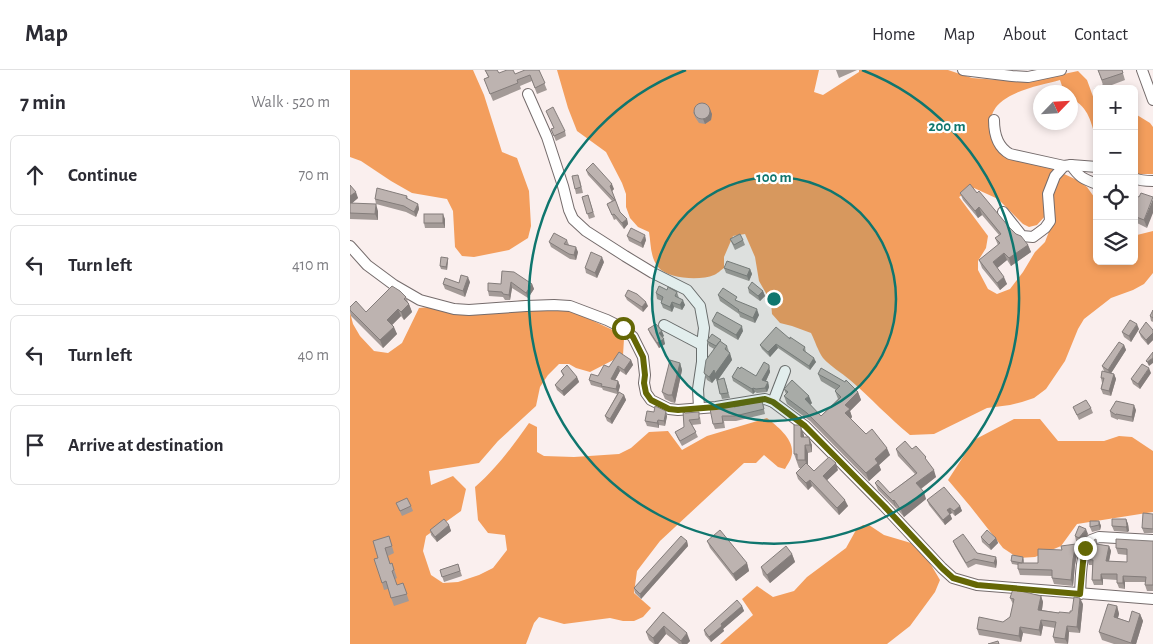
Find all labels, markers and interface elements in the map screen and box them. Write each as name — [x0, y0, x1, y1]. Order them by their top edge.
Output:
text: Map — [25, 22, 68, 46]
text: Home — [872, 26, 915, 44]
text: Map — [943, 26, 975, 44]
text: About — [1003, 26, 1046, 44]
text: Contact — [1074, 26, 1128, 44]
north arrow — [1033, 85, 1078, 130]
map controls — [1093, 85, 1138, 265]
button: + — [1093, 85, 1138, 130]
text: 7 min — [20, 92, 66, 113]
text: Walk · 520 m — [251, 94, 330, 110]
text: 200 m — [928, 119, 966, 134]
button: − — [1093, 130, 1138, 175]
icon: ahead — [21, 161, 49, 189]
text: Continue — [68, 166, 137, 185]
text: 70 m — [298, 167, 329, 183]
text: 100 m — [756, 170, 792, 185]
button: locate — [1093, 175, 1138, 220]
button: layers — [1093, 220, 1138, 265]
icon: left — [21, 251, 49, 279]
text: Turn left — [68, 256, 132, 275]
text: 410 m — [292, 257, 329, 273]
centre of rings — [765, 290, 783, 308]
route start — [612, 317, 635, 340]
icon: left — [21, 341, 49, 369]
text: Turn left — [68, 346, 132, 365]
text: 40 m — [297, 347, 329, 363]
icon: arrive — [21, 431, 49, 459]
text: Arrive at destination — [68, 436, 224, 455]
route end — [1074, 537, 1097, 560]

